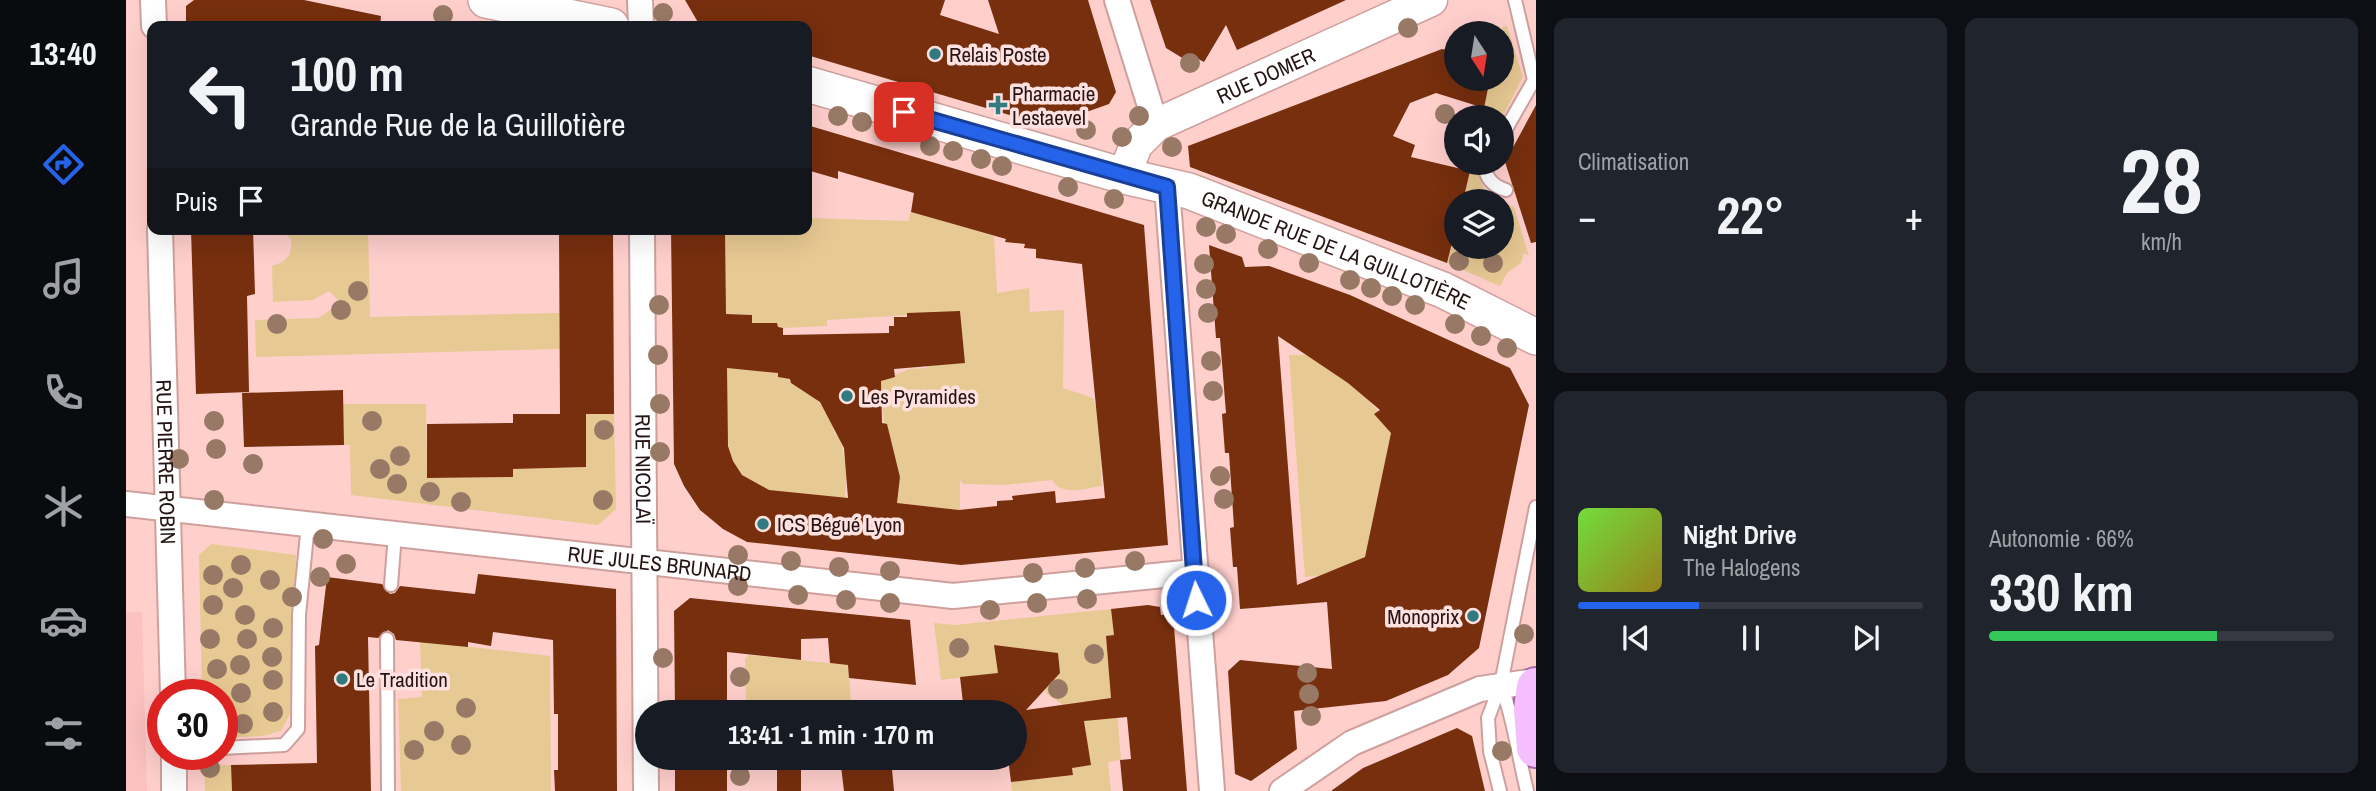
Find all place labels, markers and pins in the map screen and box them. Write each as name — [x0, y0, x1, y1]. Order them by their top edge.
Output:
place label: Relais Poste — [949, 40, 1047, 69]
marker: Relais Poste — [927, 46, 943, 62]
place label: Pharmacie Lestaevel — [1012, 79, 1095, 132]
pin — [874, 82, 934, 142]
marker: Pharmacie Lestaevel — [990, 97, 1006, 113]
place label: Les Pyramides — [861, 382, 976, 411]
marker: Les Pyramides — [839, 388, 855, 404]
place label: ICS Bégué Lyon — [777, 510, 902, 539]
marker: ICS Bégué Lyon — [755, 516, 771, 532]
place label: Monoprix — [1387, 602, 1459, 631]
marker: Monoprix — [1465, 608, 1481, 624]
place label: Le Tradition — [356, 665, 448, 694]
marker: Le Tradition — [334, 671, 350, 687]

